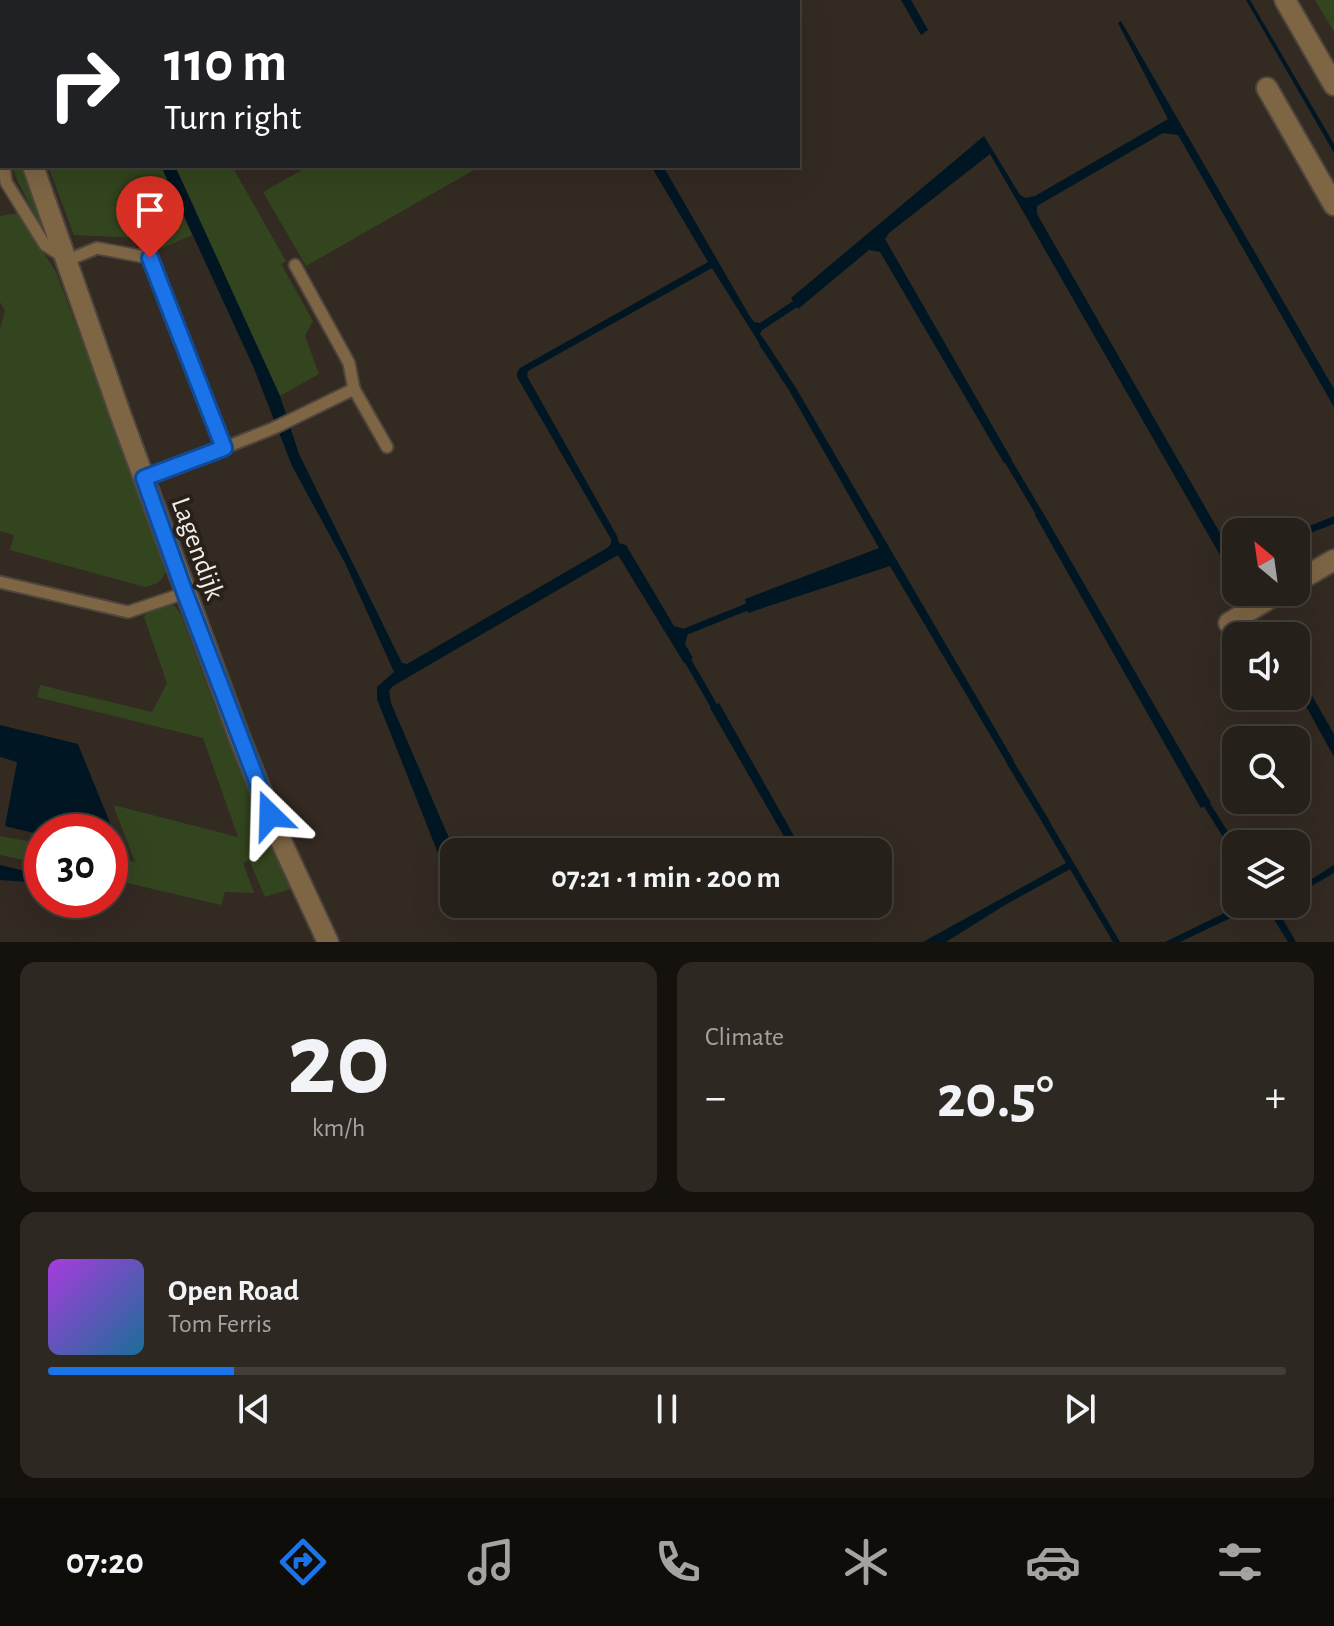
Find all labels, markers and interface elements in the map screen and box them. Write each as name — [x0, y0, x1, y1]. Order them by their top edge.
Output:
icon: right — [32, 32, 136, 136]
text: 110 m — [164, 35, 287, 91]
text: Turn right — [164, 100, 301, 136]
pin — [116, 176, 184, 258]
icon: arrive — [128, 188, 172, 232]
street label: Lagendijk — [166, 494, 229, 604]
north arrow — [1222, 518, 1310, 606]
map controls — [1222, 518, 1310, 918]
button: sound — [1222, 622, 1310, 710]
button: search — [1222, 726, 1310, 814]
position arrow — [228, 773, 312, 857]
speed limit sign: 30 — [24, 814, 128, 918]
button: layers — [1222, 830, 1310, 918]
text: 07:21 · 1 min · 200 m — [551, 863, 781, 893]
text: 20 — [287, 1009, 390, 1113]
text: Climate — [705, 1024, 784, 1050]
text: 20.5° — [937, 1068, 1054, 1128]
text: − — [705, 1076, 726, 1120]
text: + — [1265, 1076, 1286, 1120]
text: km/h — [312, 1115, 365, 1141]
text: Open Road — [168, 1276, 299, 1306]
text: Tom Ferris — [168, 1311, 272, 1337]
icon: previous — [232, 1387, 276, 1431]
icon: pause — [645, 1387, 689, 1431]
icon: next — [1058, 1387, 1102, 1431]
icon: directions — [275, 1534, 331, 1590]
icon: music — [463, 1534, 519, 1590]
icon: phone — [650, 1534, 706, 1590]
icon: climate — [838, 1534, 894, 1590]
icon: car — [1025, 1534, 1081, 1590]
icon: filters — [1212, 1534, 1268, 1590]
text: 07:20 — [66, 1544, 144, 1580]

